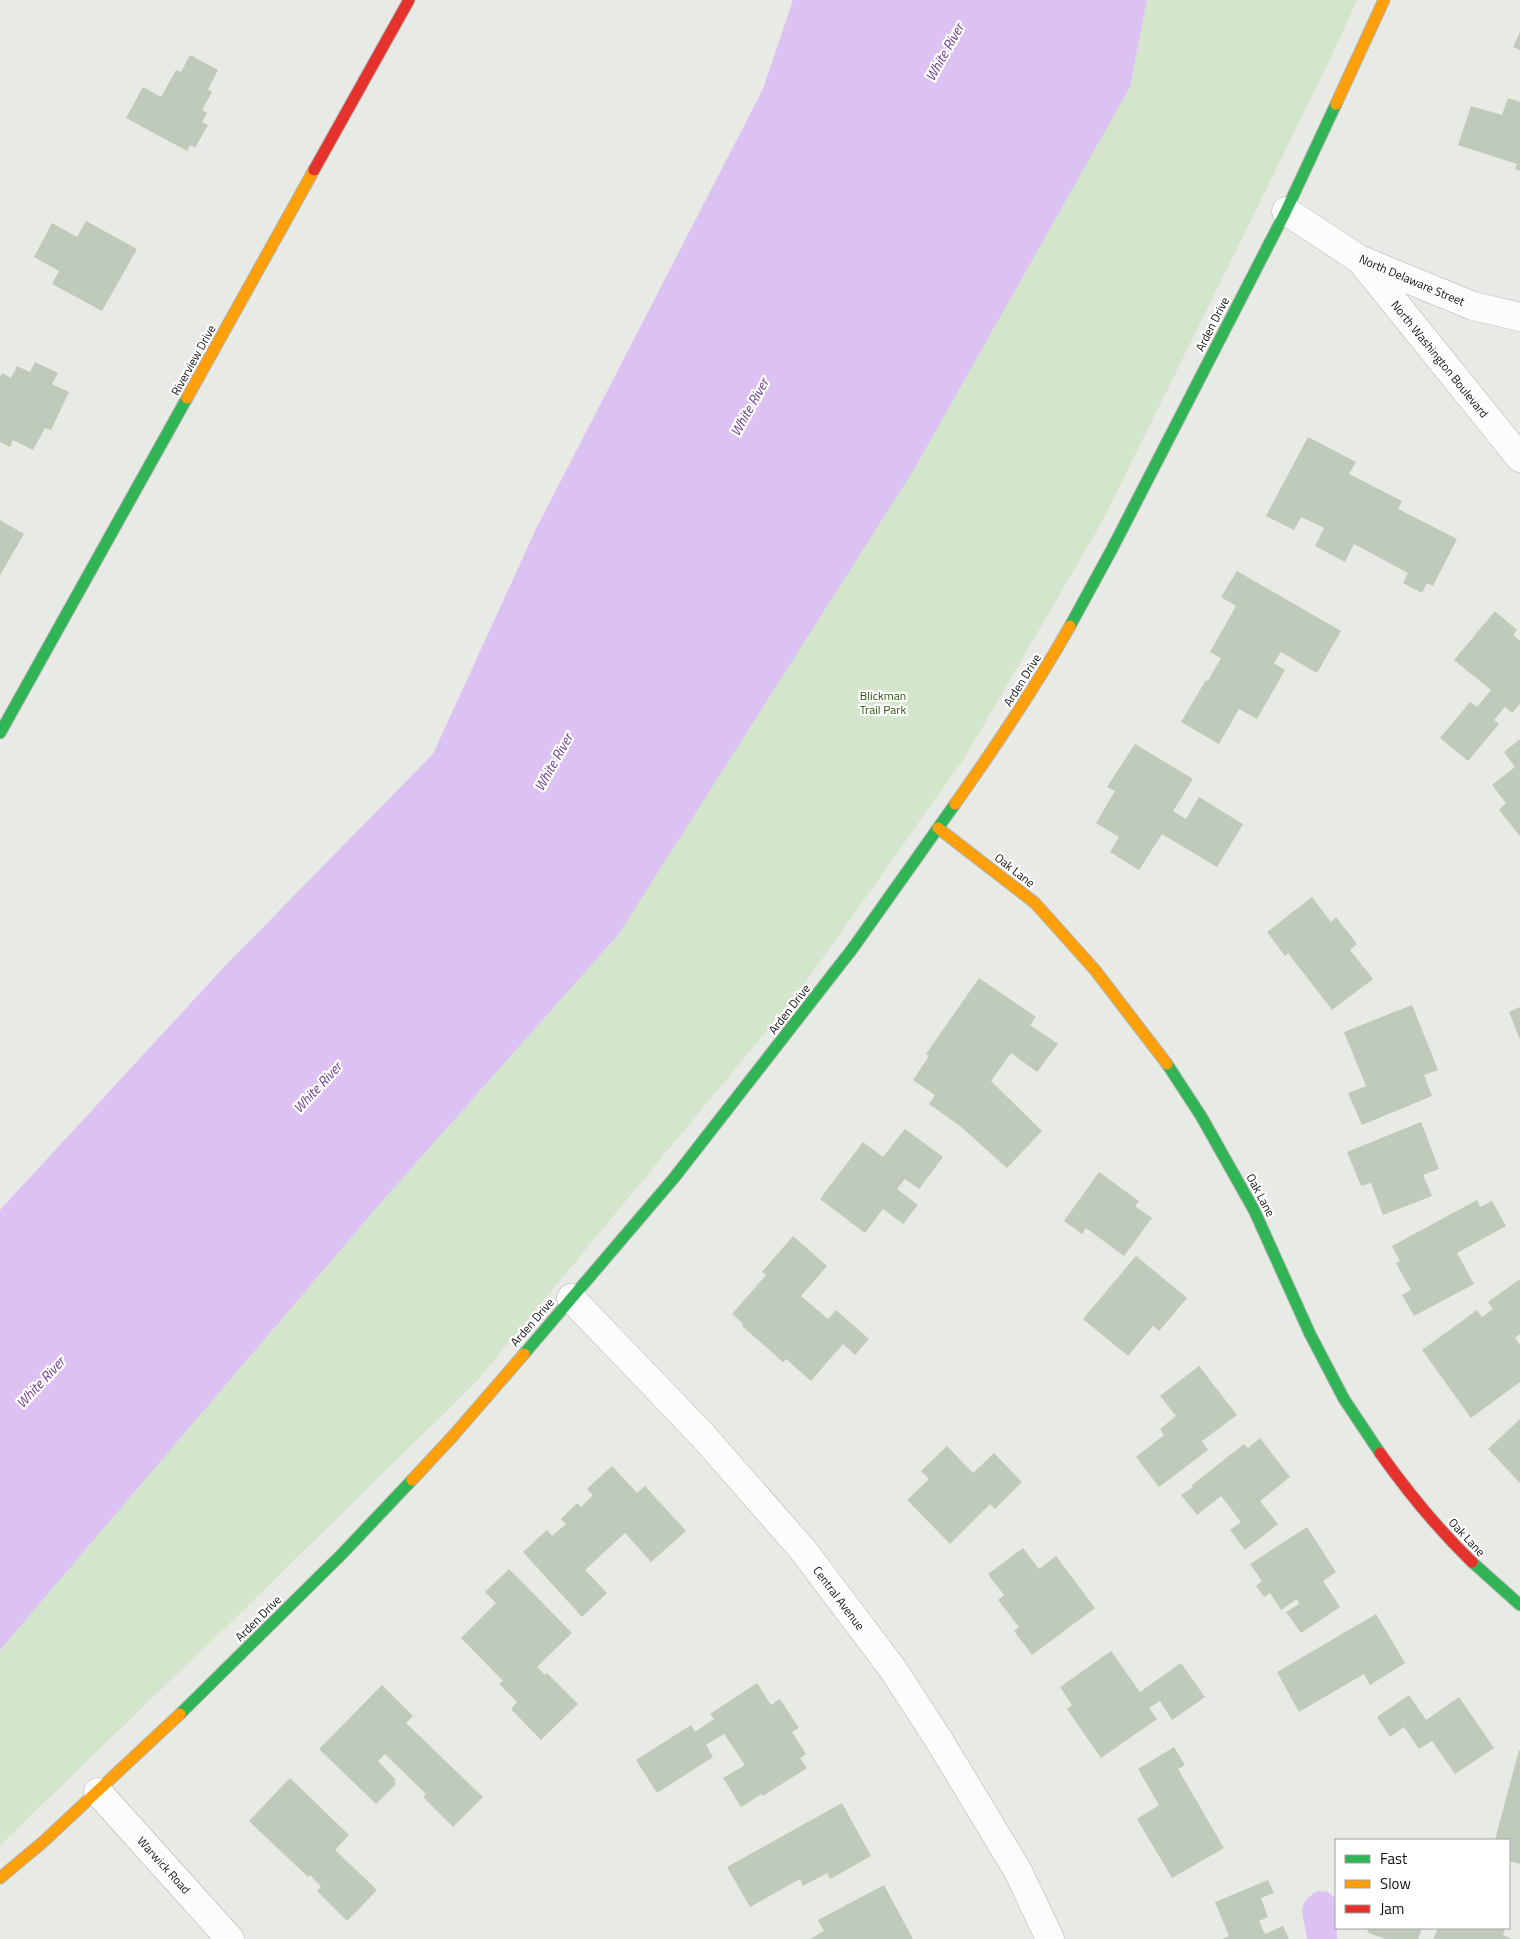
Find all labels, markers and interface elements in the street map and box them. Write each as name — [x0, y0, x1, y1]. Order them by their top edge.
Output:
water label: White River — [919, 18, 969, 85]
street label: North Delaware Street — [1356, 249, 1469, 311]
street label: Arden Drive — [1190, 293, 1234, 355]
street label: North Washington Boulevard — [1387, 296, 1493, 422]
street label: Riverview Drive — [166, 321, 220, 399]
water label: White River — [724, 373, 774, 440]
street label: Arden Drive — [998, 650, 1046, 710]
park label: Blickman Trail Park — [860, 686, 906, 719]
water label: White River — [528, 728, 578, 795]
street label: Oak Lane — [991, 848, 1039, 892]
street label: Arden Drive — [763, 980, 815, 1038]
water label: White River — [288, 1056, 347, 1117]
street label: Oak Lane — [1242, 1170, 1280, 1220]
street label: Arden Drive — [506, 1294, 558, 1350]
water label: White River — [11, 1351, 70, 1412]
street label: Oak Lane — [1444, 1513, 1490, 1561]
street label: Central Avenue — [808, 1562, 870, 1634]
street label: Arden Drive — [230, 1590, 286, 1646]
street label: Warwick Road — [133, 1832, 195, 1898]
legend — [1335, 1839, 1510, 1929]
text: Fast — [1380, 1847, 1408, 1870]
text: Slow — [1380, 1872, 1411, 1895]
text: Jam — [1380, 1897, 1404, 1920]

